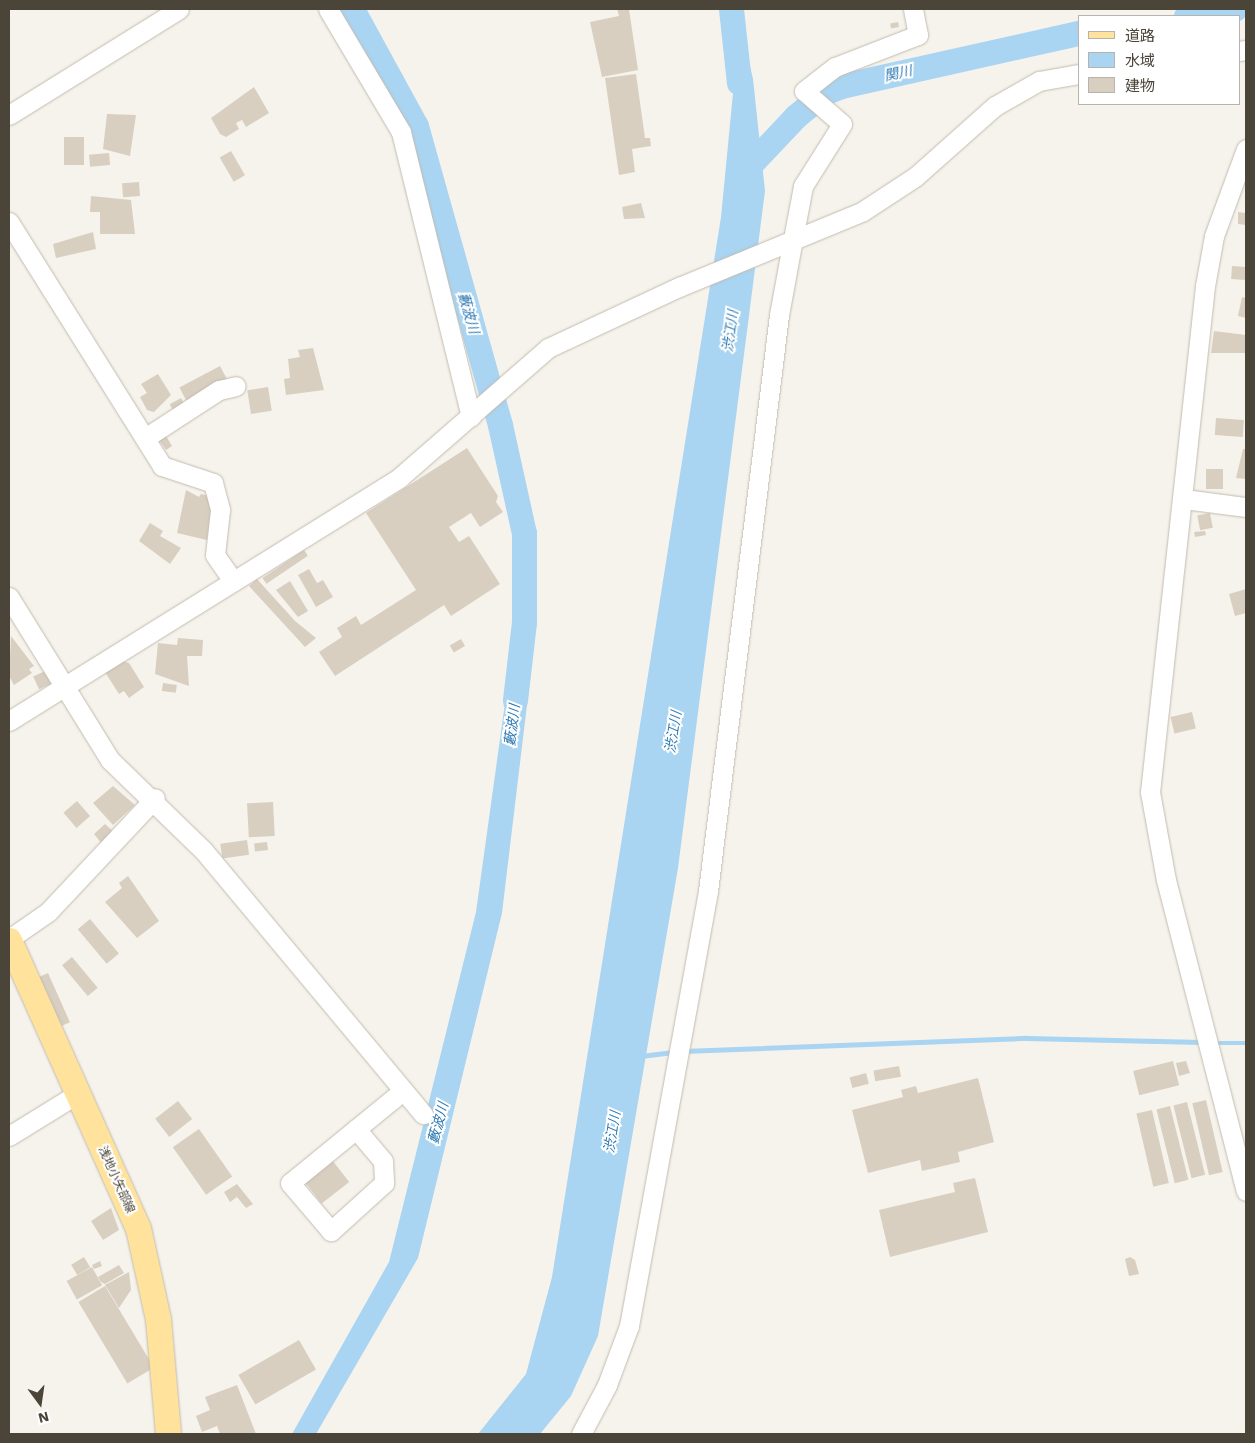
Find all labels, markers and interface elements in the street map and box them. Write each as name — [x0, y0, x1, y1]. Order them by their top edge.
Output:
legend — [1078, 15, 1240, 105]
text: 道路 — [1125, 27, 1155, 45]
text: 水域 — [1125, 52, 1155, 70]
water label: 関川 — [883, 62, 913, 84]
text: 建物 — [1125, 77, 1155, 95]
water label: 藪波川 — [455, 290, 483, 336]
water label: 渋江川 — [719, 309, 741, 353]
water label: 藪波川 — [501, 703, 523, 747]
water label: 渋江川 — [661, 710, 685, 754]
water label: 藪波川 — [424, 1101, 452, 1145]
water label: 渋江川 — [600, 1110, 624, 1154]
street label: 浅地小矢部線 — [95, 1144, 137, 1216]
north arrow — [15, 1378, 65, 1428]
text: N — [37, 1409, 51, 1427]

